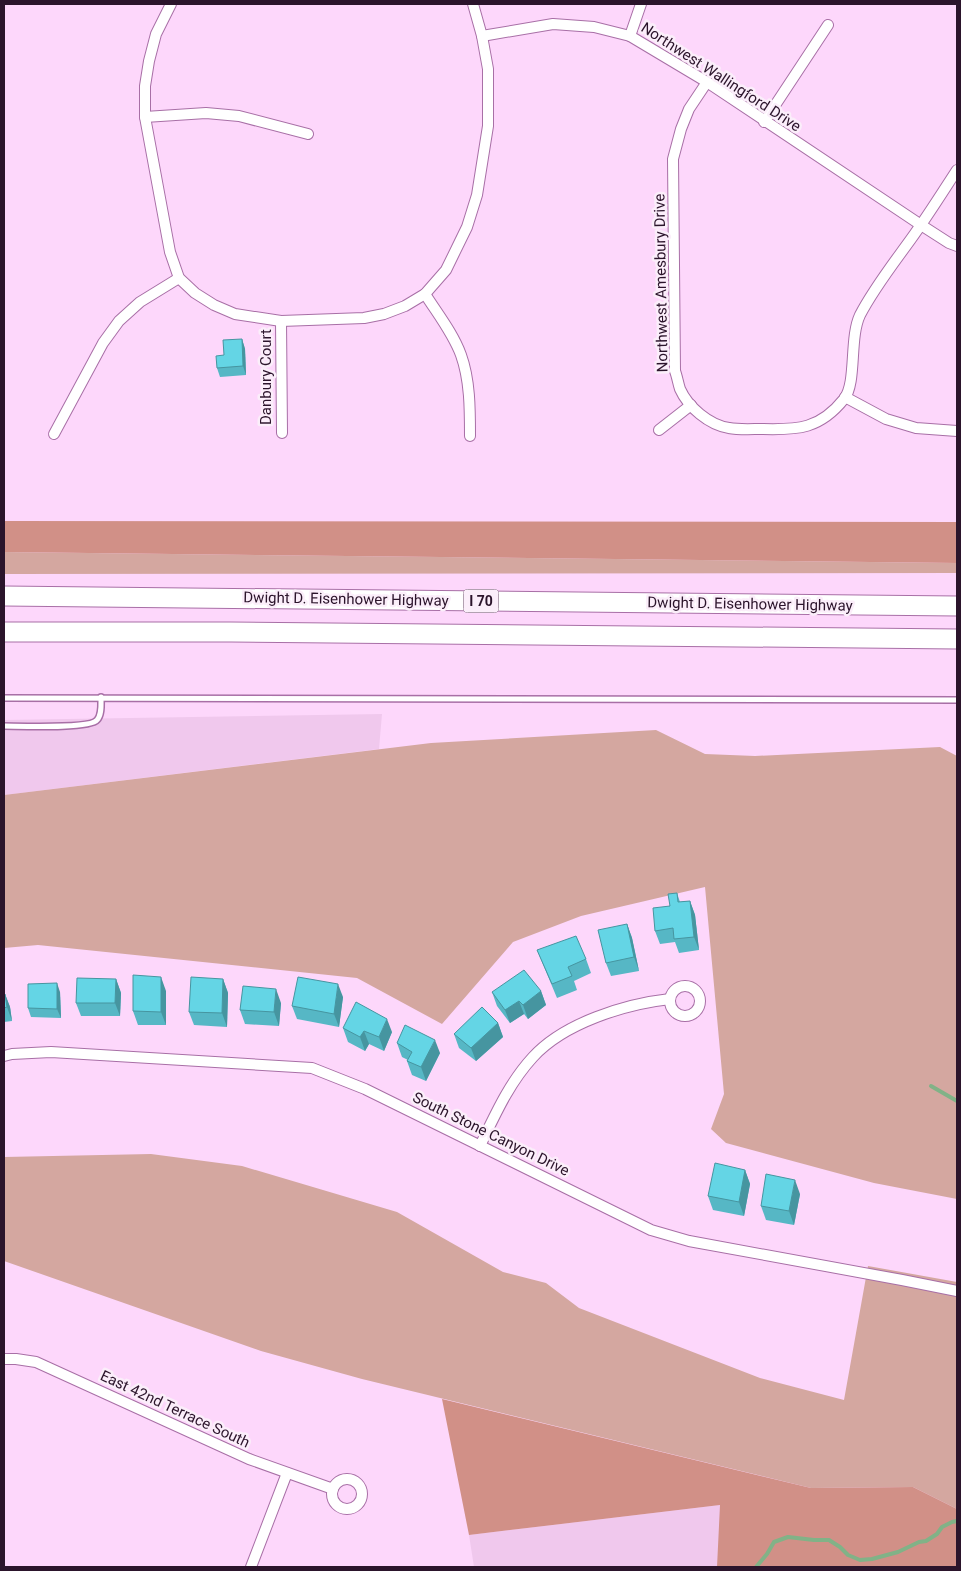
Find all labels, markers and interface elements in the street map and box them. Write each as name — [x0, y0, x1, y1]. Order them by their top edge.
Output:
street label: Northwest Wallingford Drive — [638, 19, 804, 135]
street label: Northwest Amesbury Drive — [650, 194, 672, 372]
street label: Danbury Court — [257, 329, 275, 425]
street label: Dwight D. Eisenhower Highway — [243, 588, 449, 610]
road number: I 70 — [464, 590, 498, 612]
street label: Dwight D. Eisenhower Highway — [647, 593, 853, 615]
street label: South Stone Canyon Drive — [410, 1088, 572, 1180]
street label: East 42nd Terrace South — [97, 1366, 253, 1452]

